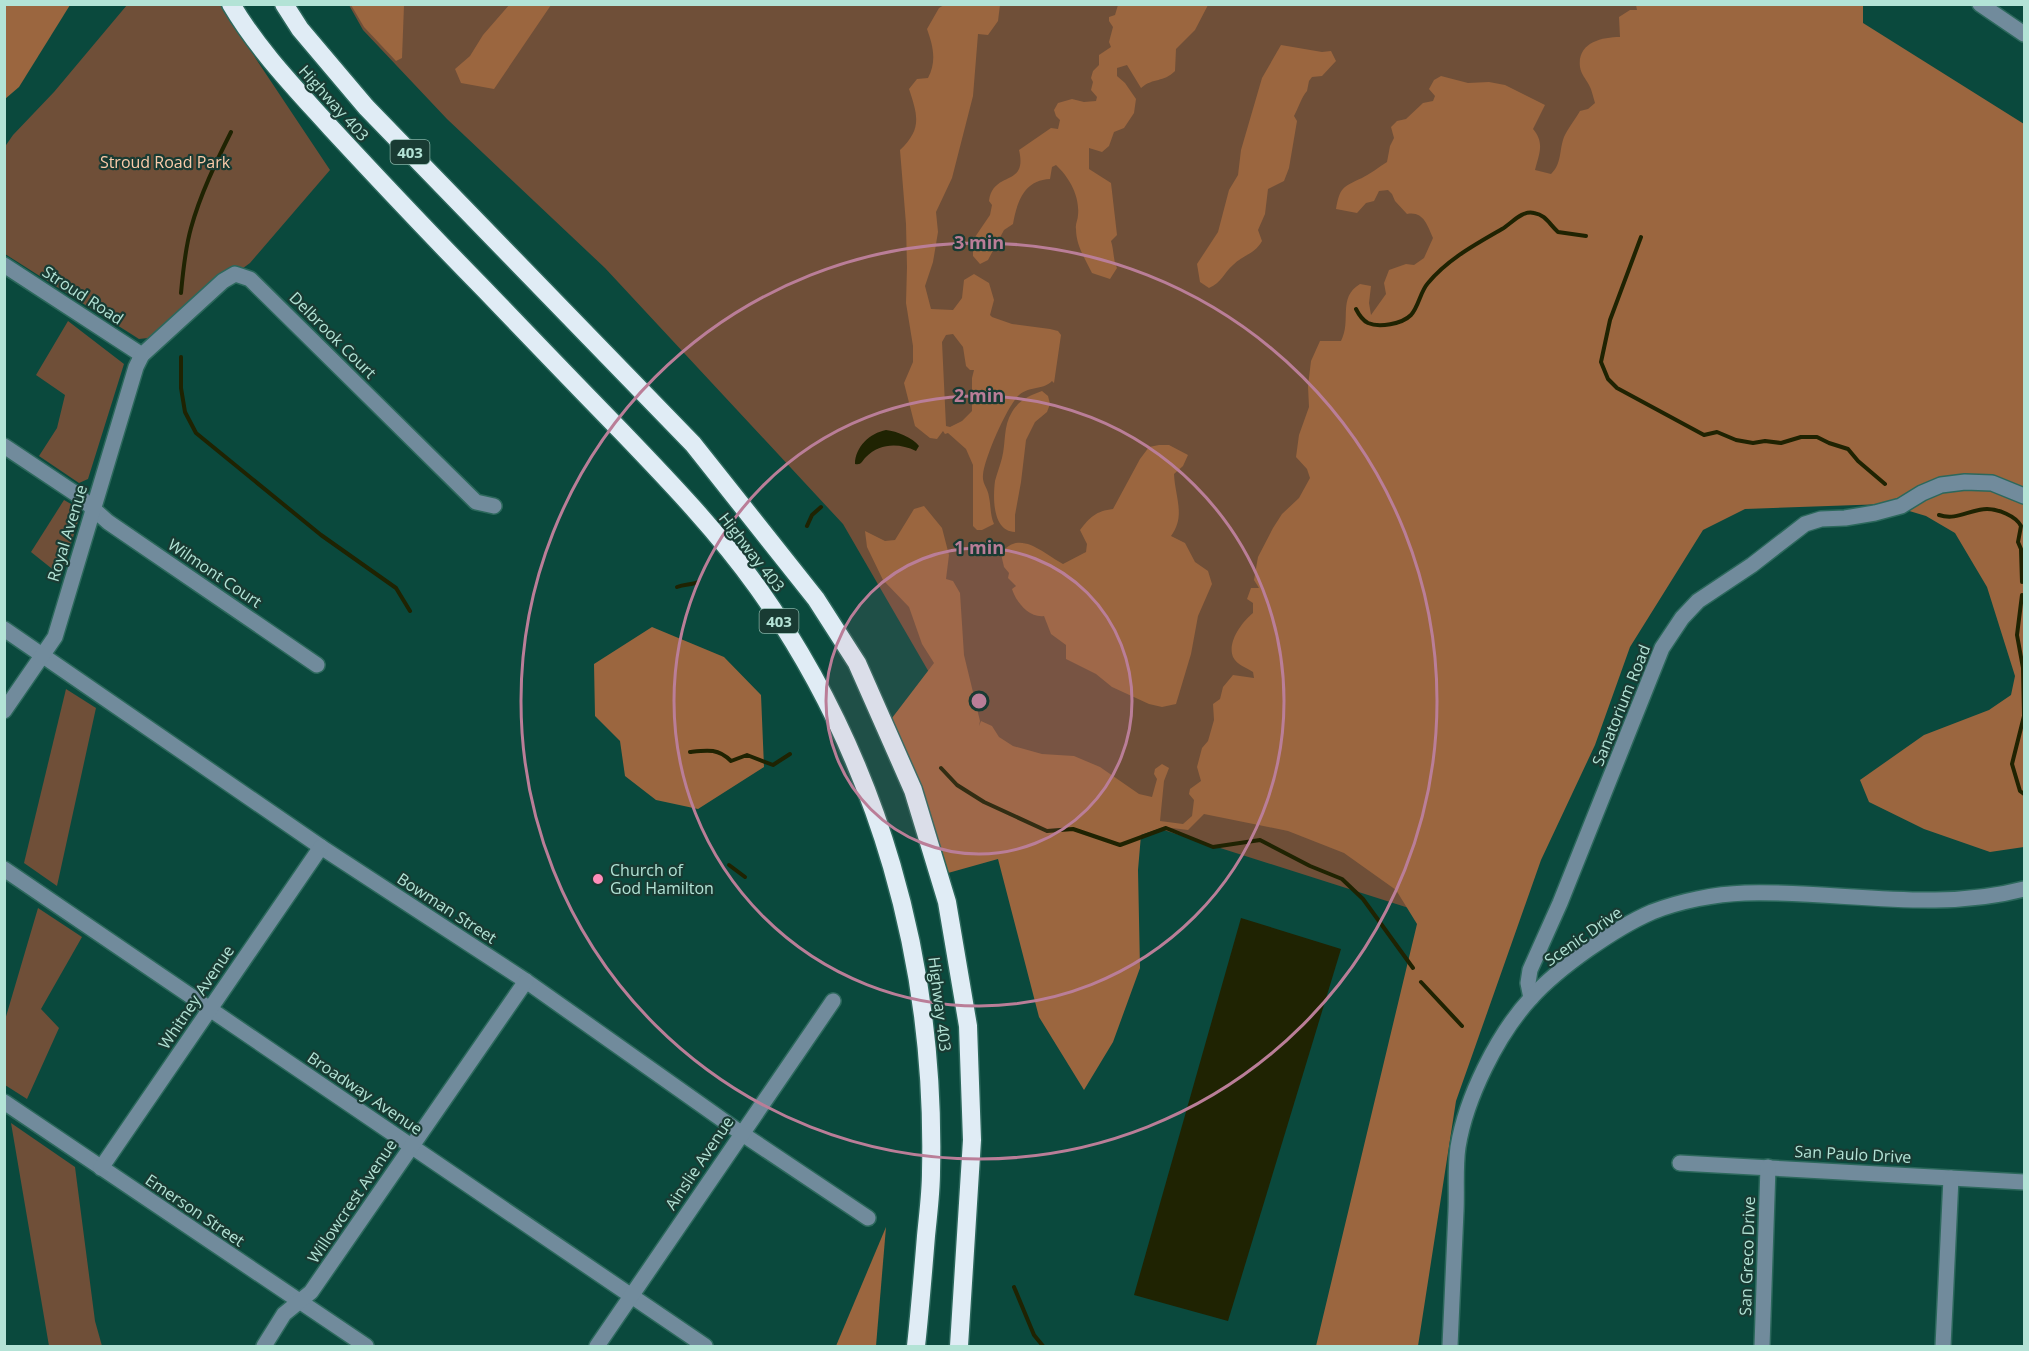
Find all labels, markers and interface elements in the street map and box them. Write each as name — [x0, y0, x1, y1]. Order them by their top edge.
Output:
street label: Highway 403 — [294, 60, 374, 146]
road number: 403 — [390, 140, 430, 164]
park label: Stroud Road Park — [100, 151, 231, 173]
text: 3 min — [954, 230, 1004, 254]
street label: Stroud Road — [38, 261, 128, 329]
street label: Delbrook Court — [285, 287, 381, 383]
text: 2 min — [954, 383, 1004, 407]
street label: Royal Avenue — [42, 482, 92, 584]
street label: Highway 403 — [714, 508, 790, 596]
street label: Wilmont Court — [164, 533, 266, 613]
text: 1 min — [954, 535, 1004, 559]
road number: 403 — [760, 609, 798, 633]
street label: Sanatorium Road — [1587, 641, 1655, 769]
centre of rings — [969, 691, 989, 711]
place label: Church of God Hamilton — [610, 859, 714, 899]
street label: Bowman Street — [393, 868, 501, 949]
marker: Church of God Hamilton — [591, 872, 605, 886]
street label: Scenic Drive — [1540, 901, 1626, 971]
street label: Whitney Avenue — [153, 941, 239, 1053]
street label: Highway 403 — [923, 955, 957, 1053]
street label: Broadway Avenue — [303, 1046, 427, 1140]
street label: Ainslie Avenue — [660, 1112, 738, 1214]
street label: Willowcrest Avenue — [302, 1135, 402, 1267]
street label: San Paulo Drive — [1794, 1140, 1912, 1168]
street label: Emerson Street — [141, 1169, 249, 1251]
street label: San Greco Drive — [1734, 1196, 1760, 1316]

